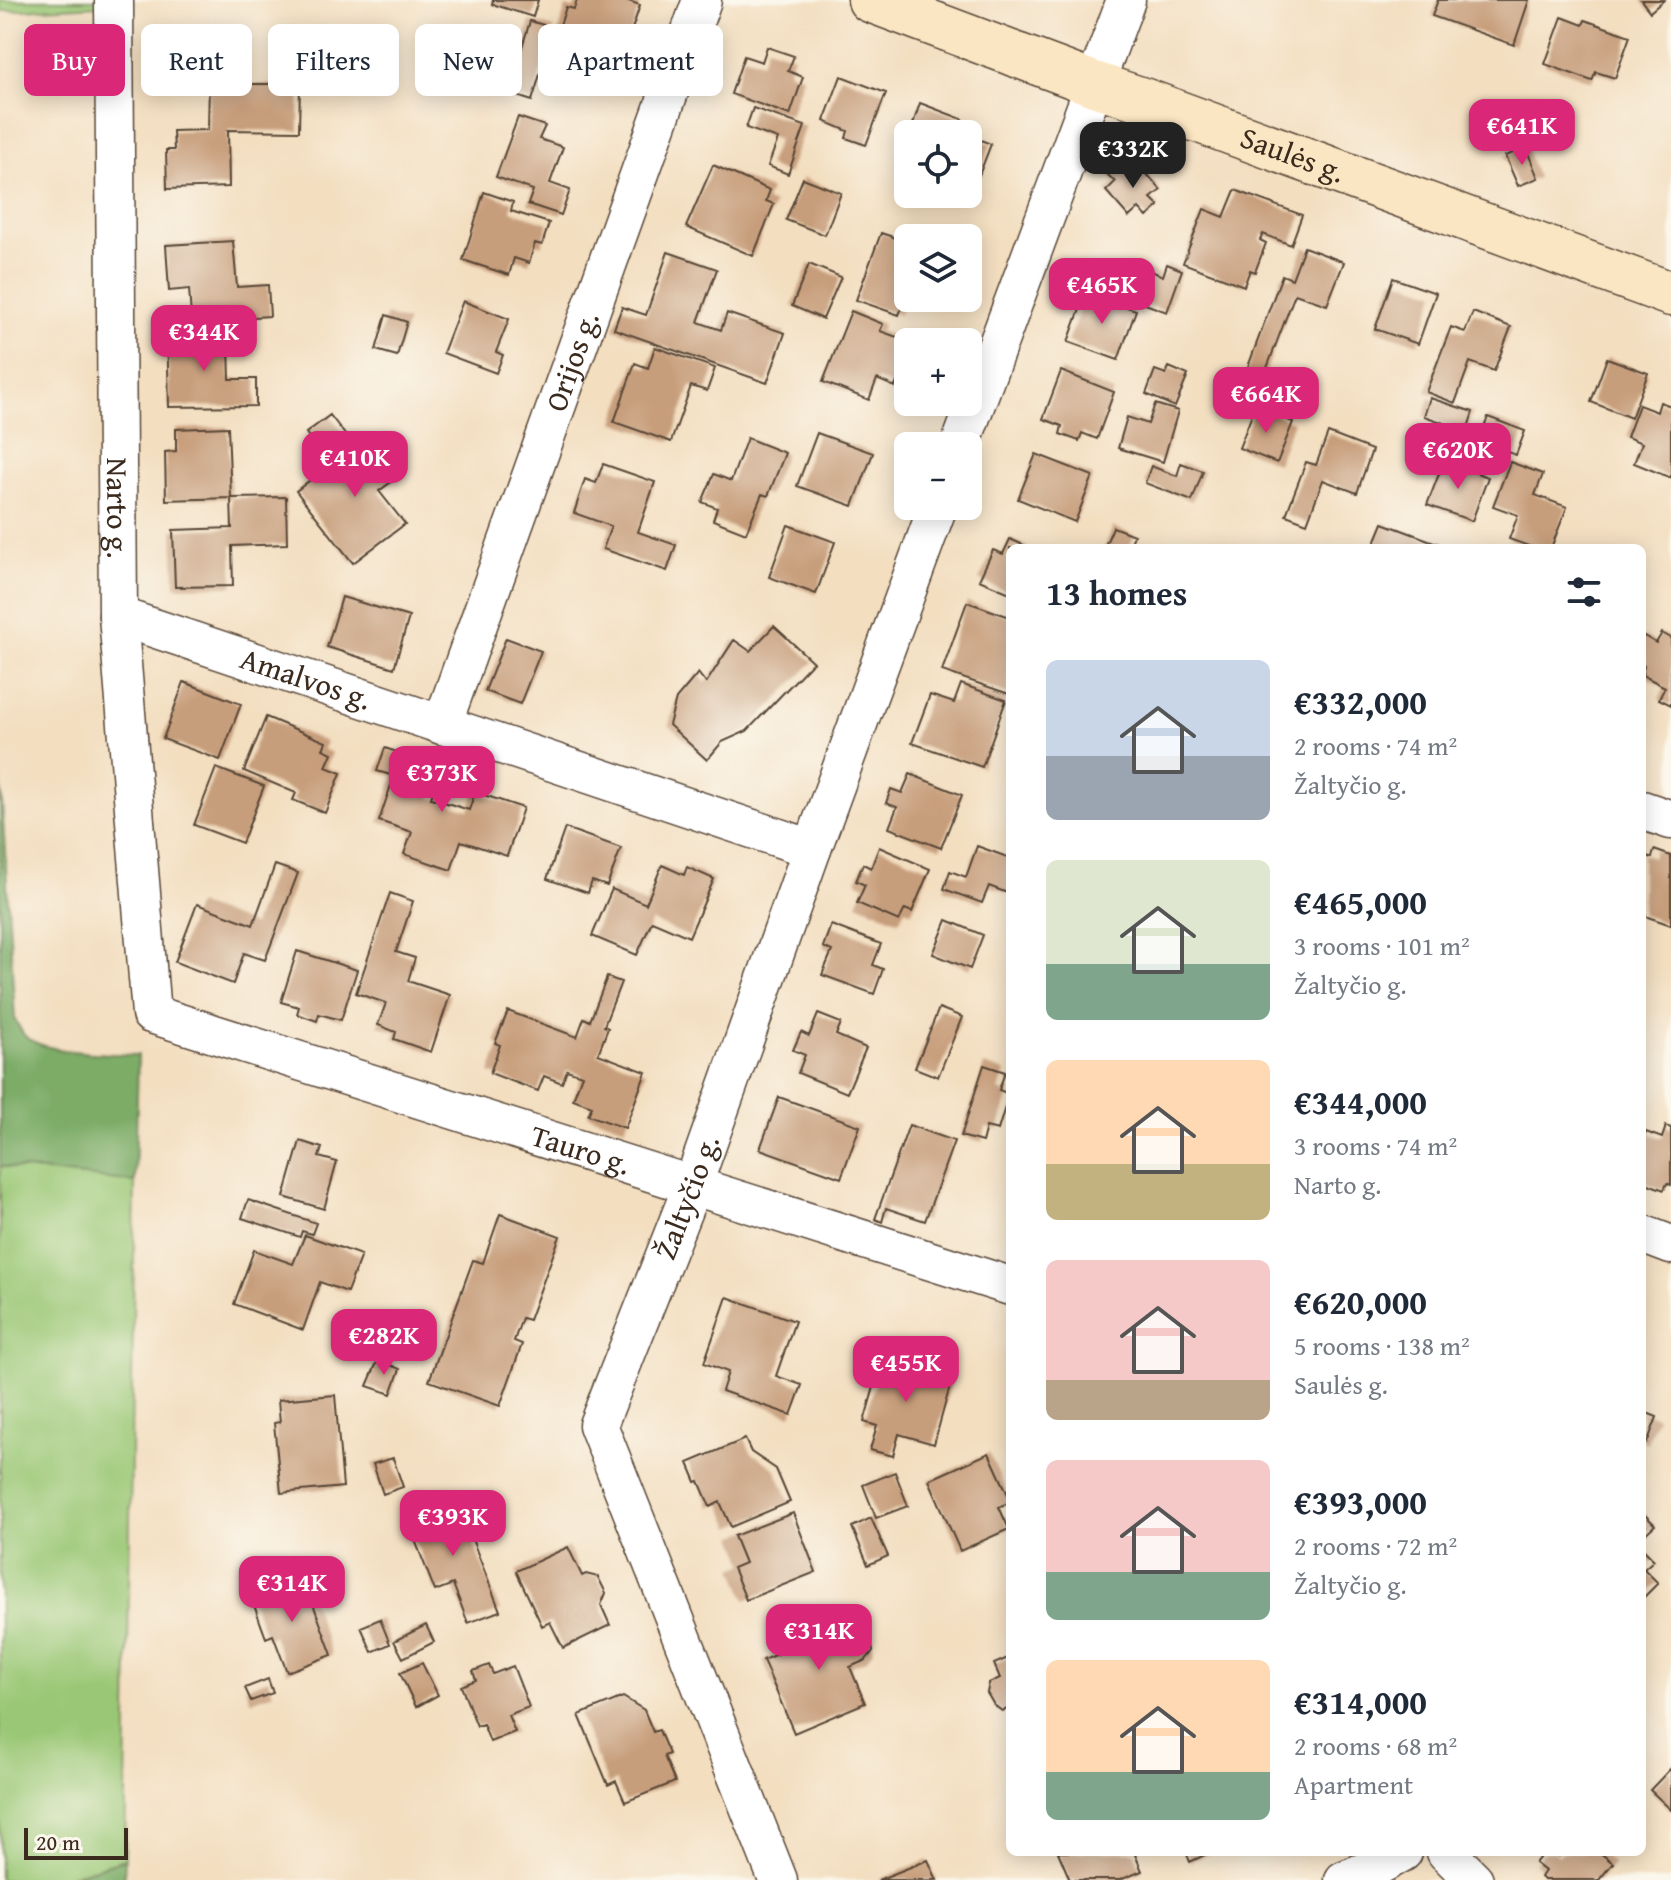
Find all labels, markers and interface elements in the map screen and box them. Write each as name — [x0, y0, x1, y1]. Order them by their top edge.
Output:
chip: Buy — [24, 24, 125, 96]
chip: Rent — [141, 24, 252, 96]
chip: Filters — [268, 24, 399, 96]
chip: New — [415, 24, 522, 96]
chip: Apartment — [538, 24, 723, 96]
pin: €641K — [1466, 99, 1578, 167]
text: €641K — [1487, 105, 1557, 144]
street label: Saulės g. — [1234, 115, 1351, 193]
map controls — [894, 120, 982, 520]
button: locate — [894, 120, 982, 208]
pin: €332K — [1077, 122, 1189, 190]
text: €332K — [1098, 128, 1168, 167]
button: layers — [894, 224, 982, 312]
pin: €465K — [1046, 258, 1158, 326]
text: €465K — [1067, 264, 1137, 303]
pin: €344K — [148, 305, 260, 373]
street label: Orijos g. — [533, 305, 609, 417]
text: €344K — [169, 311, 239, 350]
button: + — [894, 328, 982, 416]
pin: €664K — [1210, 367, 1322, 435]
text: €664K — [1231, 373, 1301, 412]
pin: €620K — [1402, 423, 1514, 491]
text: €620K — [1423, 429, 1493, 468]
pin: €410K — [299, 431, 411, 499]
button: − — [894, 432, 982, 520]
text: €410K — [320, 437, 390, 476]
street label: Narto g. — [96, 457, 141, 559]
text: 13 homes — [1046, 568, 1187, 617]
icon: filters — [1562, 570, 1606, 614]
street label: Amalvos g. — [235, 636, 377, 721]
text: €332,000 — [1294, 677, 1427, 726]
icon: home — [1110, 692, 1206, 788]
text: 2 rooms · 74 m² — [1294, 726, 1457, 765]
pin: €373K — [386, 746, 498, 814]
text: €373K — [407, 752, 477, 791]
text: Žaltyčio g. — [1294, 765, 1407, 804]
text: €465,000 — [1294, 877, 1427, 926]
icon: home — [1110, 892, 1206, 988]
text: 3 rooms · 101 m² — [1294, 926, 1470, 965]
text: Žaltyčio g. — [1294, 965, 1407, 1004]
text: €344,000 — [1294, 1077, 1427, 1126]
icon: home — [1110, 1092, 1206, 1188]
street label: Tauro g. — [526, 1113, 636, 1185]
text: 3 rooms · 74 m² — [1294, 1126, 1457, 1165]
street label: Žaltyčio g. — [643, 1129, 730, 1266]
text: Narto g. — [1294, 1165, 1381, 1204]
text: €620,000 — [1294, 1277, 1427, 1326]
icon: home — [1110, 1292, 1206, 1388]
pin: €282K — [328, 1309, 440, 1377]
text: €282K — [349, 1315, 419, 1354]
text: 5 rooms · 138 m² — [1294, 1326, 1470, 1365]
pin: €455K — [850, 1336, 962, 1404]
text: €455K — [871, 1342, 941, 1381]
text: Saulės g. — [1294, 1365, 1388, 1404]
text: €393,000 — [1294, 1477, 1427, 1526]
pin: €393K — [397, 1490, 509, 1558]
icon: home — [1110, 1492, 1206, 1588]
text: €393K — [418, 1496, 488, 1535]
text: 2 rooms · 72 m² — [1294, 1526, 1457, 1565]
pin: €314K — [236, 1556, 348, 1624]
text: €314K — [257, 1562, 327, 1601]
text: Žaltyčio g. — [1294, 1565, 1407, 1604]
pin: €314K — [763, 1604, 875, 1672]
text: €314K — [784, 1610, 854, 1649]
text: €314,000 — [1294, 1677, 1427, 1726]
icon: home — [1110, 1692, 1206, 1788]
text: 2 rooms · 68 m² — [1294, 1726, 1457, 1765]
text: Apartment — [1294, 1765, 1413, 1804]
scale bar — [24, 1824, 128, 1860]
text: 20 m — [36, 1826, 80, 1858]

